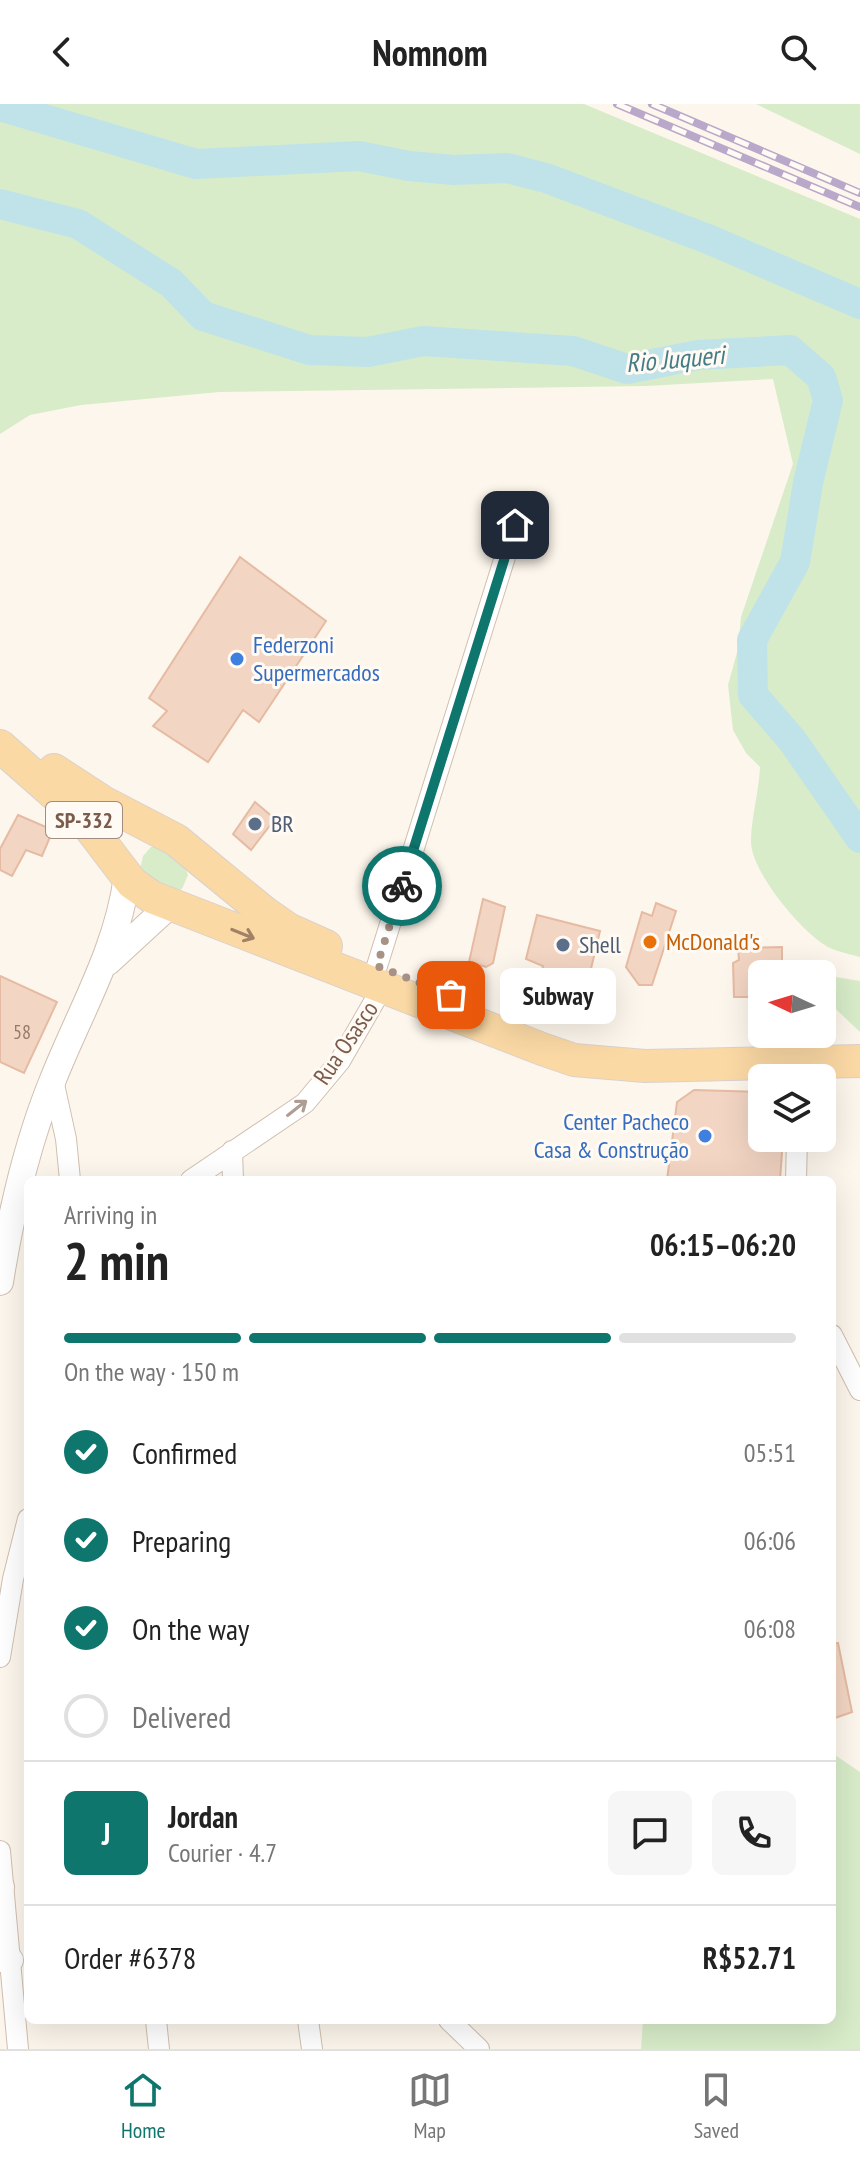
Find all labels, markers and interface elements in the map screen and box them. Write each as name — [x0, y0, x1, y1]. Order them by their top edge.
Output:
text: Nomnom — [372, 29, 488, 76]
icon: back — [40, 30, 84, 74]
icon: search — [776, 30, 820, 74]
water label: Rio Juqueri — [624, 337, 729, 379]
pin — [481, 491, 549, 559]
icon: home — [493, 503, 537, 547]
place label: Federzoni Supermercados — [253, 629, 380, 688]
marker: Federzoni Supermercados — [228, 650, 246, 668]
road number: SP-332 — [46, 802, 122, 838]
place label: BR — [271, 808, 294, 839]
marker: BR — [246, 815, 264, 833]
courier — [362, 846, 442, 926]
icon: bike — [380, 864, 424, 908]
place label: McDonald's — [666, 926, 760, 957]
one-way arrow — [230, 927, 255, 942]
place label: Shell — [579, 929, 621, 960]
marker: McDonald's — [641, 933, 659, 951]
marker: Shell — [554, 936, 572, 954]
north arrow — [748, 960, 836, 1048]
map controls — [748, 960, 836, 1152]
pin — [417, 961, 485, 1029]
callout: Subway — [499, 967, 615, 1023]
icon: bag — [429, 973, 473, 1017]
text: Subway — [523, 979, 593, 1012]
street label: Rua Osasco — [306, 995, 385, 1090]
house number: 58 — [13, 1019, 31, 1045]
button: layers — [748, 1064, 836, 1152]
one-way arrow — [286, 1099, 307, 1117]
place label: Center Pacheco Casa & Construção — [534, 1106, 689, 1165]
marker: Center Pacheco Casa & Construção — [696, 1127, 714, 1145]
text: Arriving in — [64, 1198, 157, 1231]
text: 06:15–06:20 — [650, 1225, 796, 1264]
text: 2 min — [64, 1227, 169, 1294]
text: On the way · 150 m — [64, 1355, 239, 1388]
icon: check — [64, 1430, 108, 1474]
text: Confirmed — [132, 1433, 237, 1472]
text: 05:51 — [744, 1436, 796, 1469]
icon: check — [64, 1518, 108, 1562]
text: Preparing — [132, 1521, 231, 1560]
text: 06:06 — [744, 1524, 796, 1557]
icon: check — [64, 1606, 108, 1650]
text: On the way — [132, 1609, 249, 1648]
text: 06:08 — [744, 1612, 796, 1645]
text: Delivered — [132, 1697, 231, 1736]
button: chat — [608, 1791, 692, 1875]
button: phone — [712, 1791, 796, 1875]
text: Jordan — [168, 1797, 238, 1836]
text: J — [102, 1814, 110, 1853]
text: Courier · 4.7 — [168, 1836, 277, 1869]
text: Order #6378 — [64, 1938, 196, 1977]
text: R$52.71 — [703, 1938, 796, 1977]
tab: Home — [121, 2068, 166, 2144]
tab: Map — [408, 2068, 452, 2144]
tab: Saved — [694, 2068, 739, 2144]

